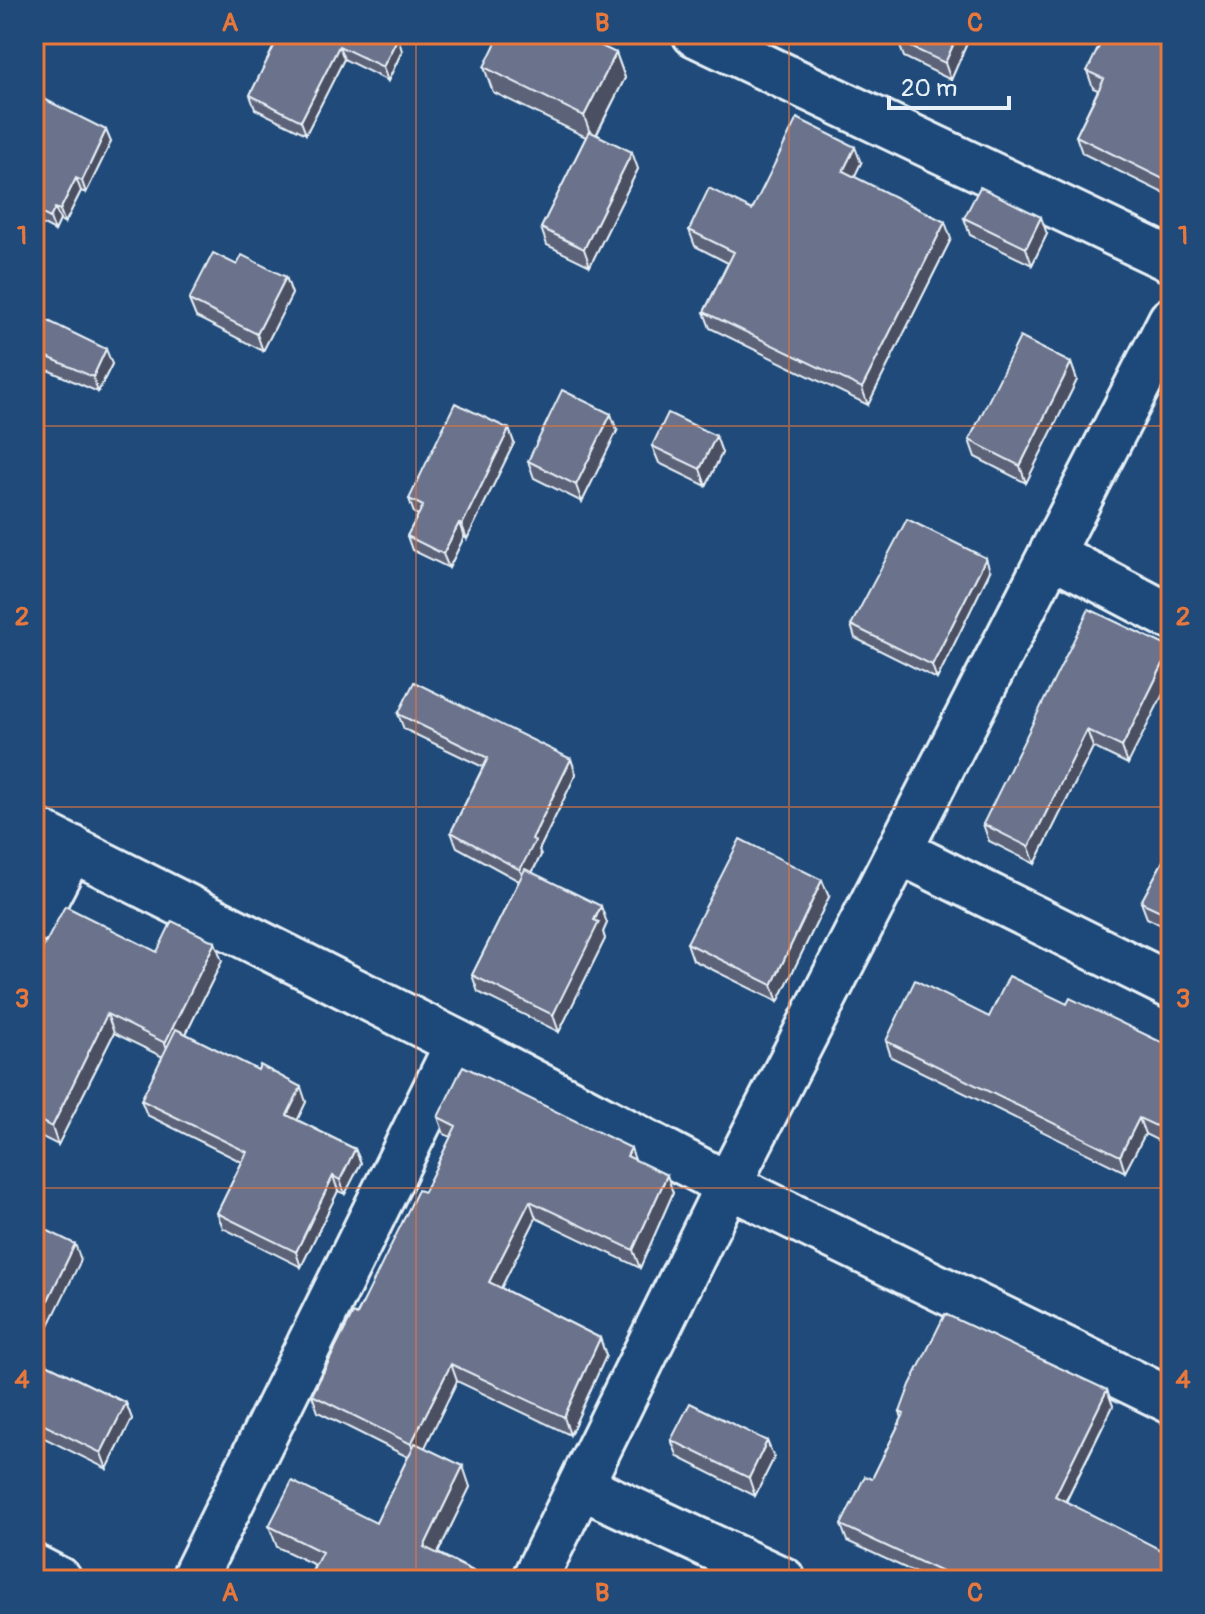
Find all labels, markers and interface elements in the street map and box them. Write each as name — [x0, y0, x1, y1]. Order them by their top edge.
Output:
text: A — [222, 7, 239, 39]
text: B — [595, 7, 609, 39]
text: C — [967, 7, 983, 39]
scale bar — [889, 60, 1009, 110]
text: 20 m — [901, 74, 957, 103]
text: 1 — [17, 220, 27, 252]
text: 1 — [1178, 220, 1188, 252]
text: 2 — [15, 601, 29, 633]
text: 2 — [1176, 601, 1190, 633]
text: 3 — [15, 983, 29, 1015]
text: 3 — [1176, 983, 1190, 1015]
text: 4 — [14, 1364, 30, 1396]
text: 4 — [1175, 1364, 1191, 1396]
text: A — [222, 1577, 239, 1609]
text: B — [595, 1577, 609, 1609]
text: C — [967, 1577, 983, 1609]

